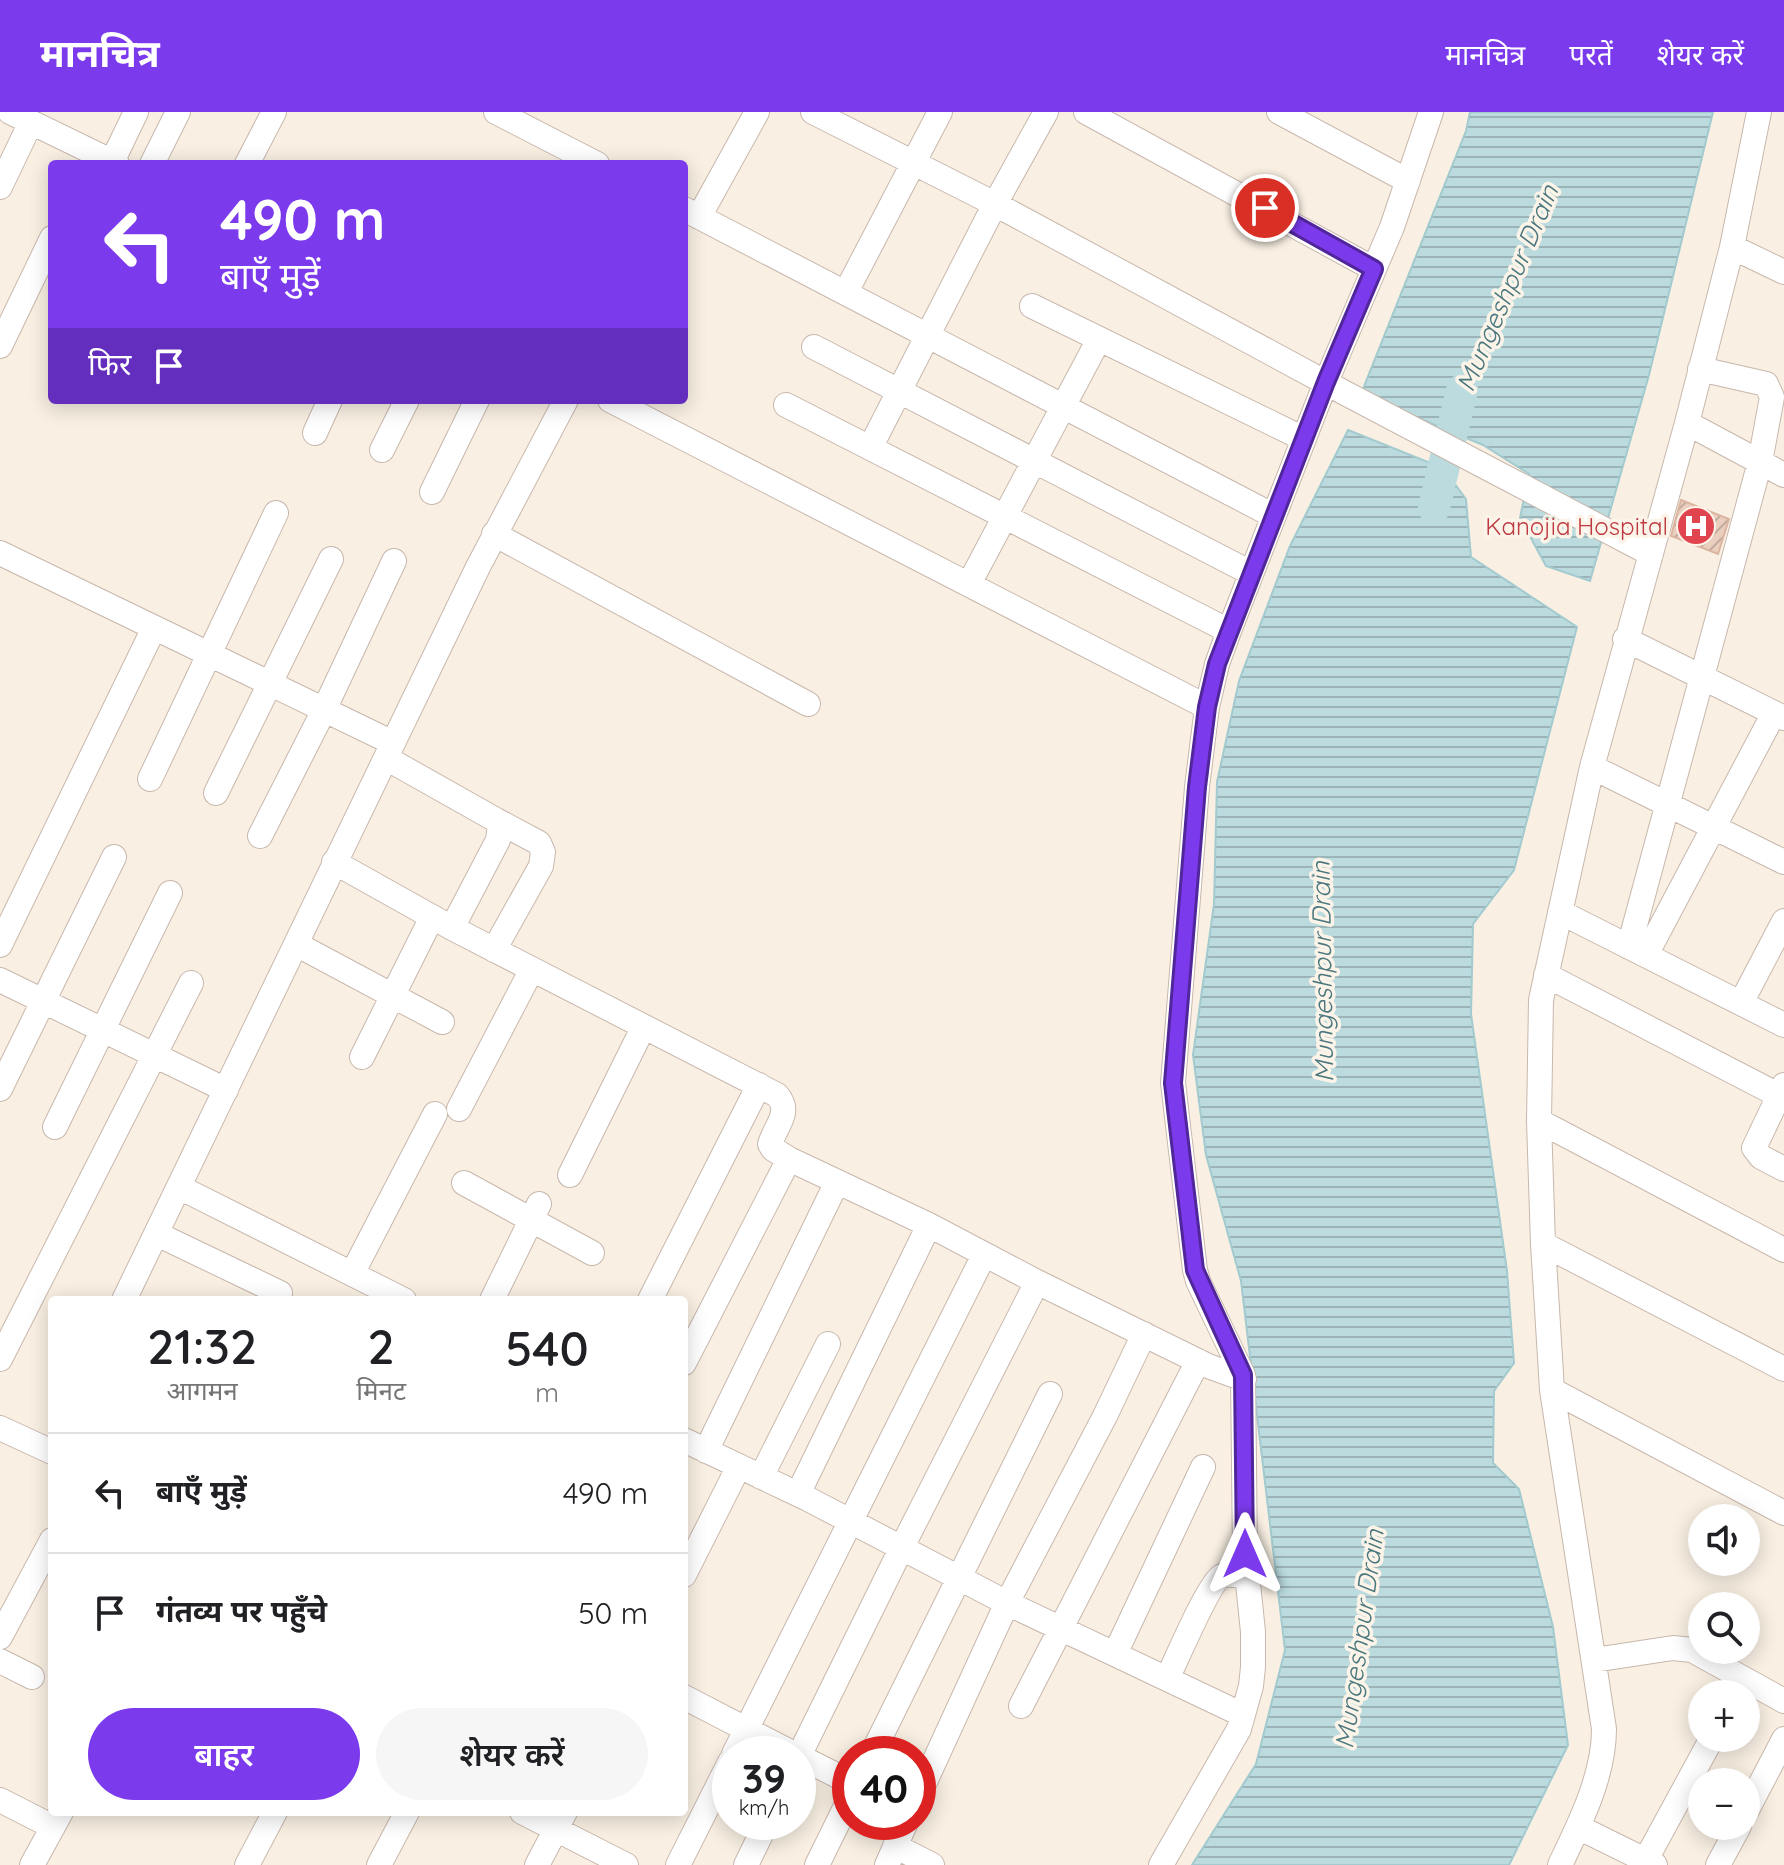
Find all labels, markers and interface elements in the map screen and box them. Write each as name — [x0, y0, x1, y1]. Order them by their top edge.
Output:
text: मानचित्र — [40, 29, 160, 77]
text: मानचित्र — [1445, 37, 1525, 72]
text: परतें — [1569, 37, 1613, 72]
text: शेयर करें — [1657, 37, 1744, 72]
pin — [1231, 174, 1299, 242]
water label: Mungeshpur Drain — [1449, 179, 1566, 396]
text: 490 m — [220, 184, 385, 254]
icon: arrive — [1243, 186, 1287, 230]
icon: left — [88, 192, 192, 296]
text: बाएँ मुड़ें — [220, 253, 320, 298]
icon: arrive — [147, 344, 191, 388]
text: फिर — [88, 345, 131, 383]
hospital icon: Kanojia Hospital — [1675, 505, 1717, 547]
place label: Kanojia Hospital — [1485, 511, 1668, 541]
water label: Mungeshpur Drain — [1304, 860, 1340, 1083]
text: 21:32 — [147, 1316, 257, 1376]
text: 2 — [368, 1316, 395, 1376]
text: 540 — [505, 1318, 589, 1378]
text: आगमन — [166, 1374, 238, 1407]
text: मिनट — [356, 1374, 406, 1407]
text: m — [535, 1376, 559, 1409]
icon: left — [88, 1471, 132, 1515]
text: बाएँ मुड़ें — [156, 1472, 247, 1510]
text: 490 m — [563, 1474, 648, 1512]
map controls — [1688, 1504, 1760, 1840]
button: sound — [1688, 1504, 1760, 1576]
position arrow — [1203, 1512, 1287, 1596]
water label: Mungeshpur Drain — [1327, 1526, 1391, 1751]
icon: arrive — [88, 1591, 132, 1635]
text: गंतव्य पर पहुँचे — [156, 1592, 327, 1630]
button: search — [1688, 1592, 1760, 1664]
text: 50 m — [578, 1594, 648, 1632]
button: + — [1688, 1680, 1760, 1752]
button: बाहर — [88, 1708, 360, 1800]
button: शेयर करें — [376, 1708, 648, 1800]
speed limit sign: 40 — [832, 1736, 936, 1840]
text: 39 — [742, 1753, 786, 1803]
button: − — [1688, 1768, 1760, 1840]
text: km/h — [739, 1795, 789, 1820]

